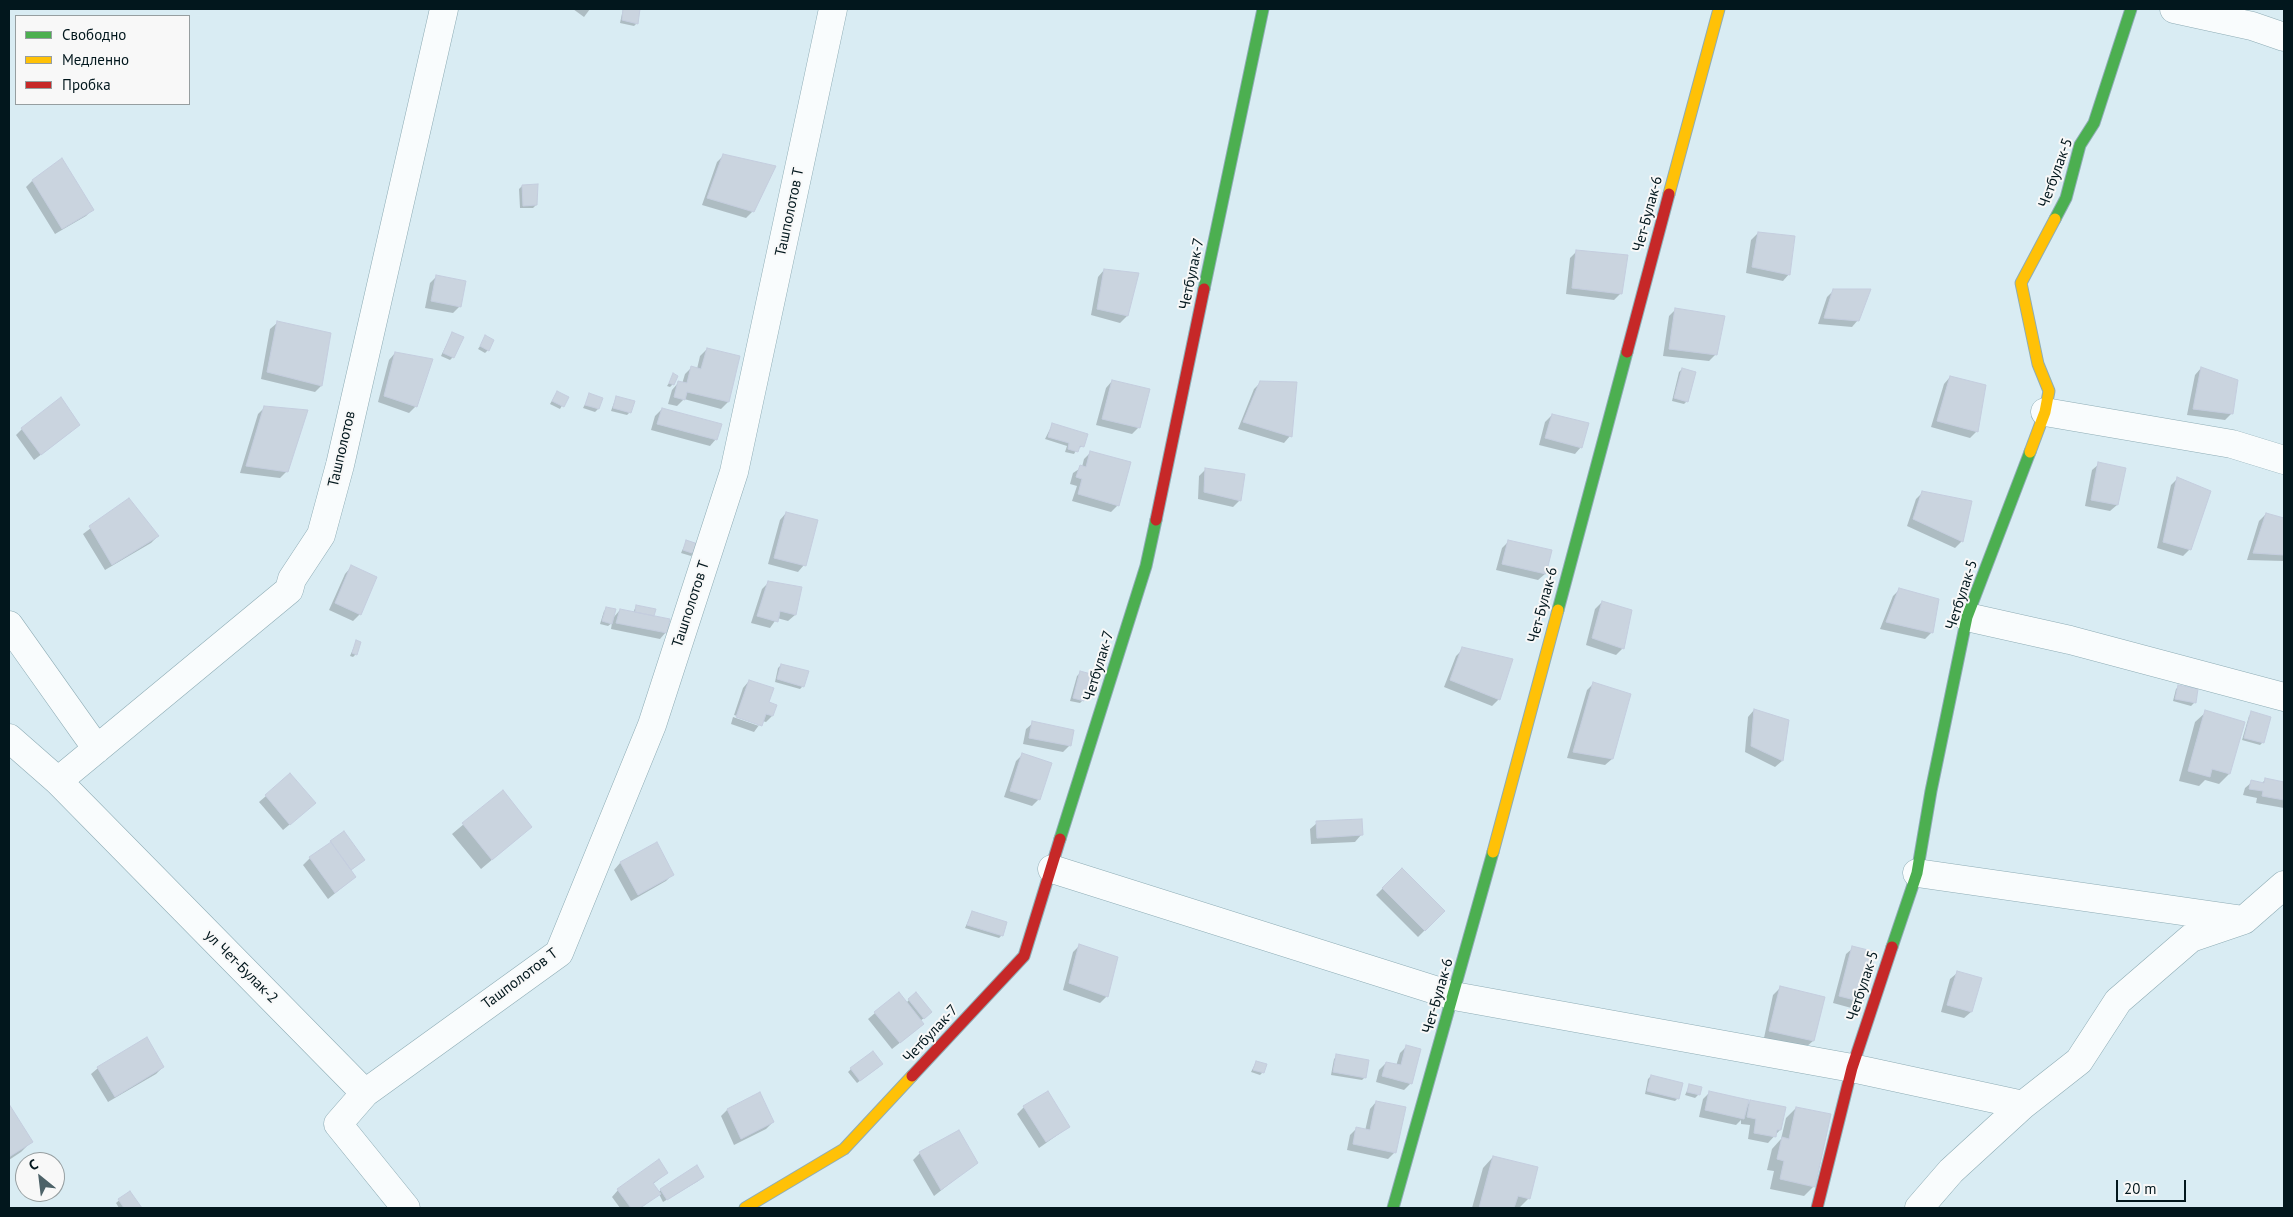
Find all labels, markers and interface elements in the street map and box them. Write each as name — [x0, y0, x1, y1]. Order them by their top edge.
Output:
legend — [15, 15, 190, 105]
text: Свободно — [62, 25, 126, 44]
text: Медленно — [62, 50, 129, 69]
text: Пробка — [62, 75, 111, 94]
street label: Четбулак-5 — [2035, 136, 2077, 210]
street label: Ташполотов Т — [772, 166, 808, 258]
street label: Чет-Булак-6 — [1629, 174, 1667, 254]
street label: Четбулак-7 — [1176, 237, 1208, 311]
street label: Ташполотов — [324, 409, 360, 489]
street label: Ташполотов Т — [669, 558, 713, 650]
street label: Четбулак-5 — [1942, 558, 1982, 632]
street label: Чет-Булак-6 — [1524, 565, 1562, 645]
street label: Четбулак-7 — [1080, 629, 1118, 703]
street label: ул Чет-Булак-2 — [201, 927, 281, 1007]
street label: Ташполотов Т — [479, 945, 561, 1013]
street label: Четбулак-5 — [1843, 949, 1883, 1023]
street label: Чет-Булак-6 — [1419, 956, 1457, 1036]
street label: Четбулак-7 — [900, 1001, 962, 1067]
north arrow — [15, 1152, 65, 1202]
text: С — [25, 1155, 41, 1175]
scale bar — [2118, 1170, 2188, 1202]
text: 20 m — [2124, 1179, 2157, 1198]

